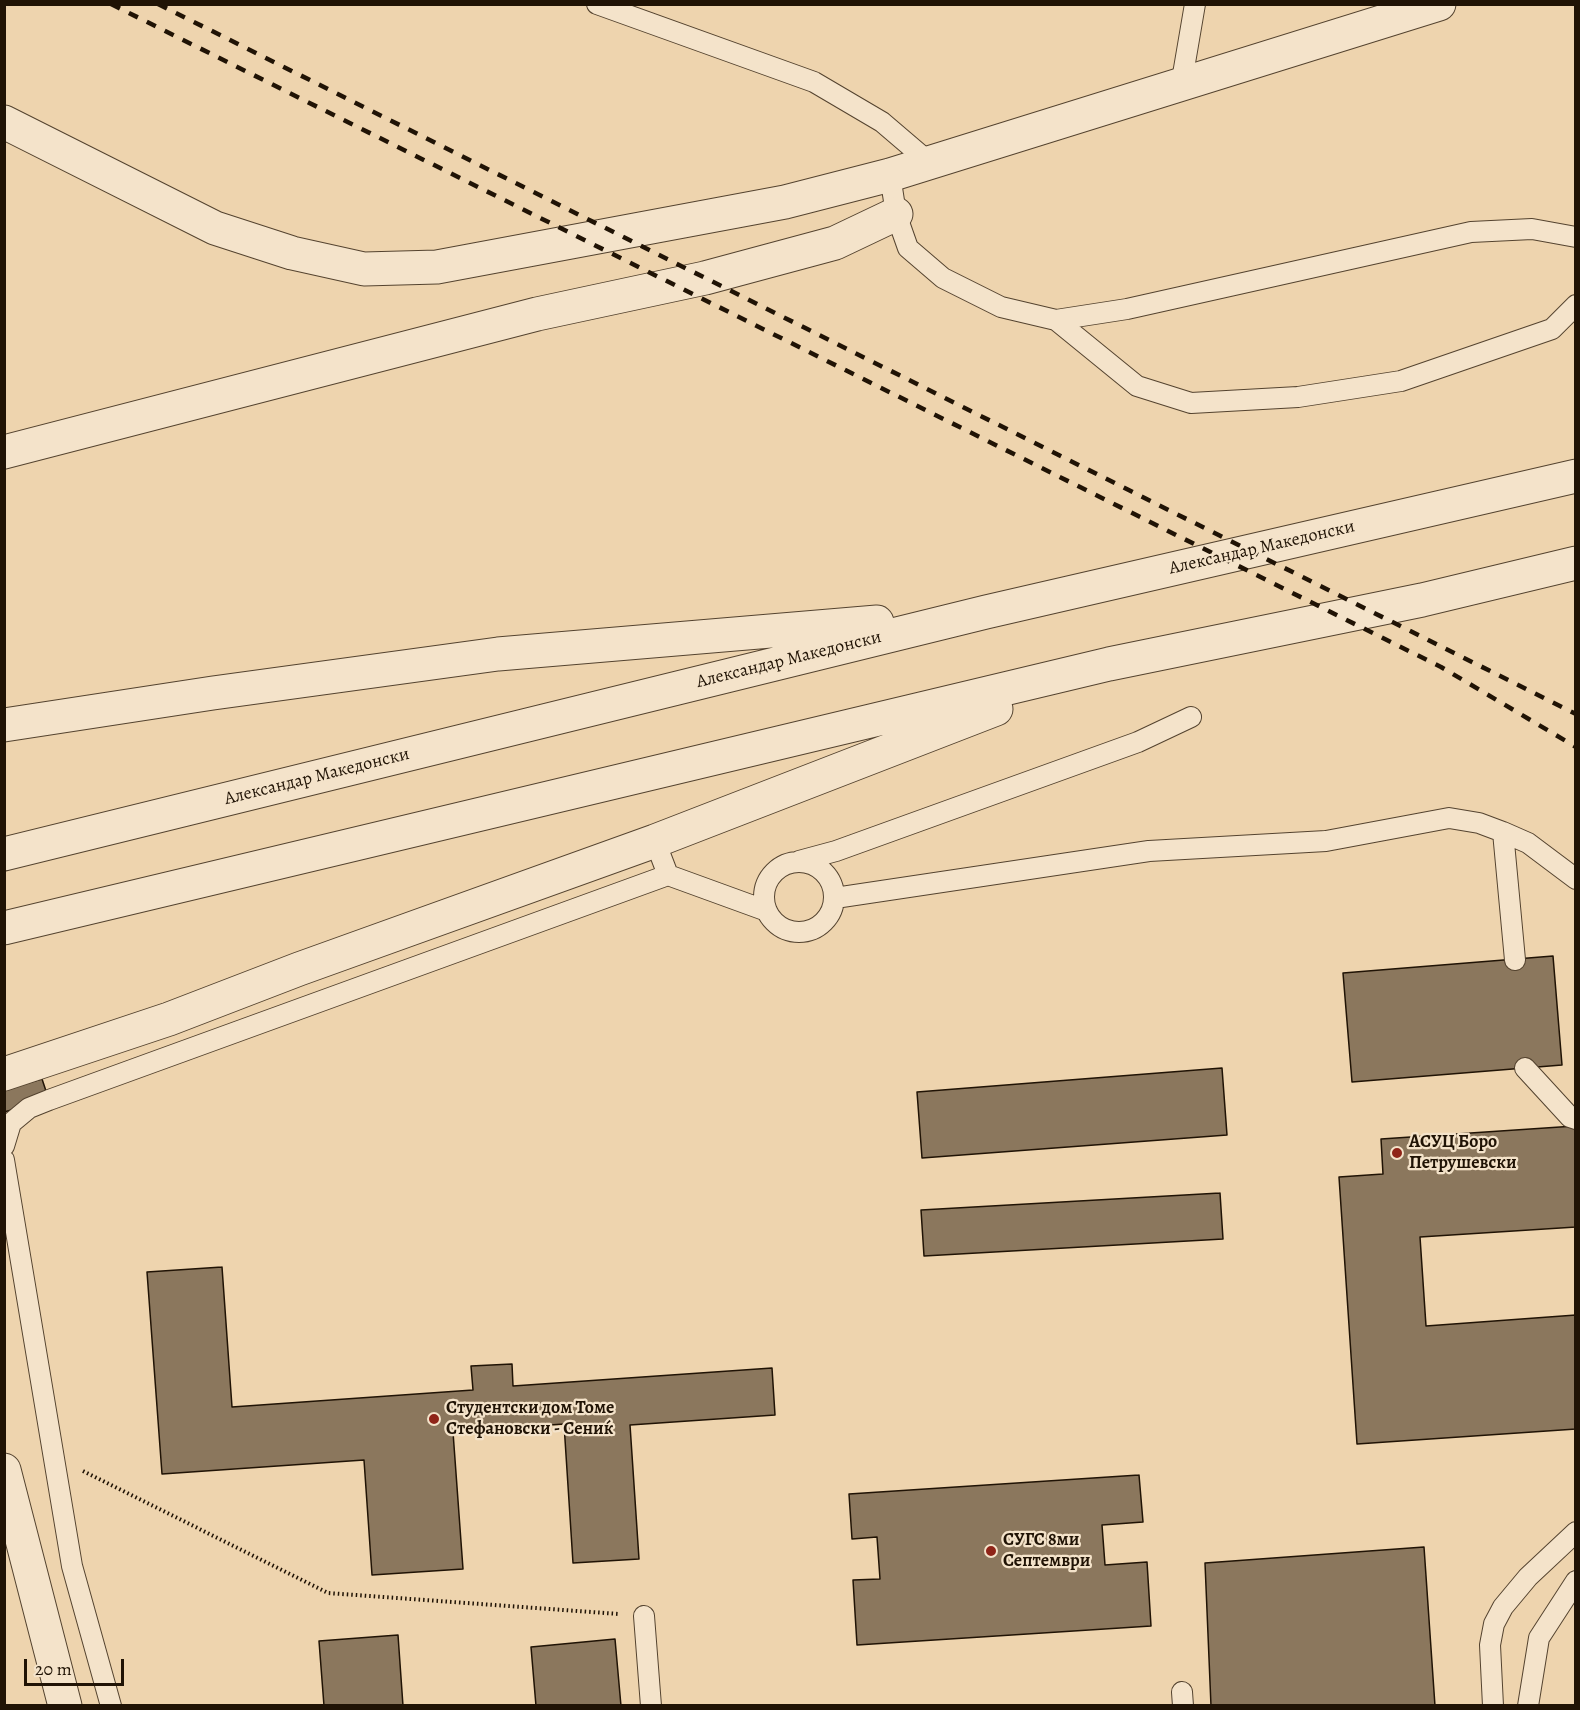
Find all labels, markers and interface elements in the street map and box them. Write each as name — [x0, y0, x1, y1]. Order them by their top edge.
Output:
street label: Александар Македонски — [1167, 516, 1357, 580]
street label: Александар Македонски — [694, 627, 884, 693]
street label: Александар Македонски — [222, 744, 412, 810]
place label: АСУЦ Боро Петрушевски — [1409, 1132, 1517, 1174]
marker: АСУЦ Боро Петрушевски — [1390, 1146, 1404, 1160]
place label: Студентски дом Томе Стефановски - Сениќ — [446, 1398, 614, 1440]
marker: Студентски дом Томе Стефановски - Сениќ — [427, 1412, 441, 1426]
place label: СУГС 8ми Септември — [1003, 1530, 1090, 1572]
marker: СУГС 8ми Септември — [984, 1544, 998, 1558]
scale bar — [27, 1647, 128, 1685]
text: 20 m — [35, 1657, 72, 1681]

